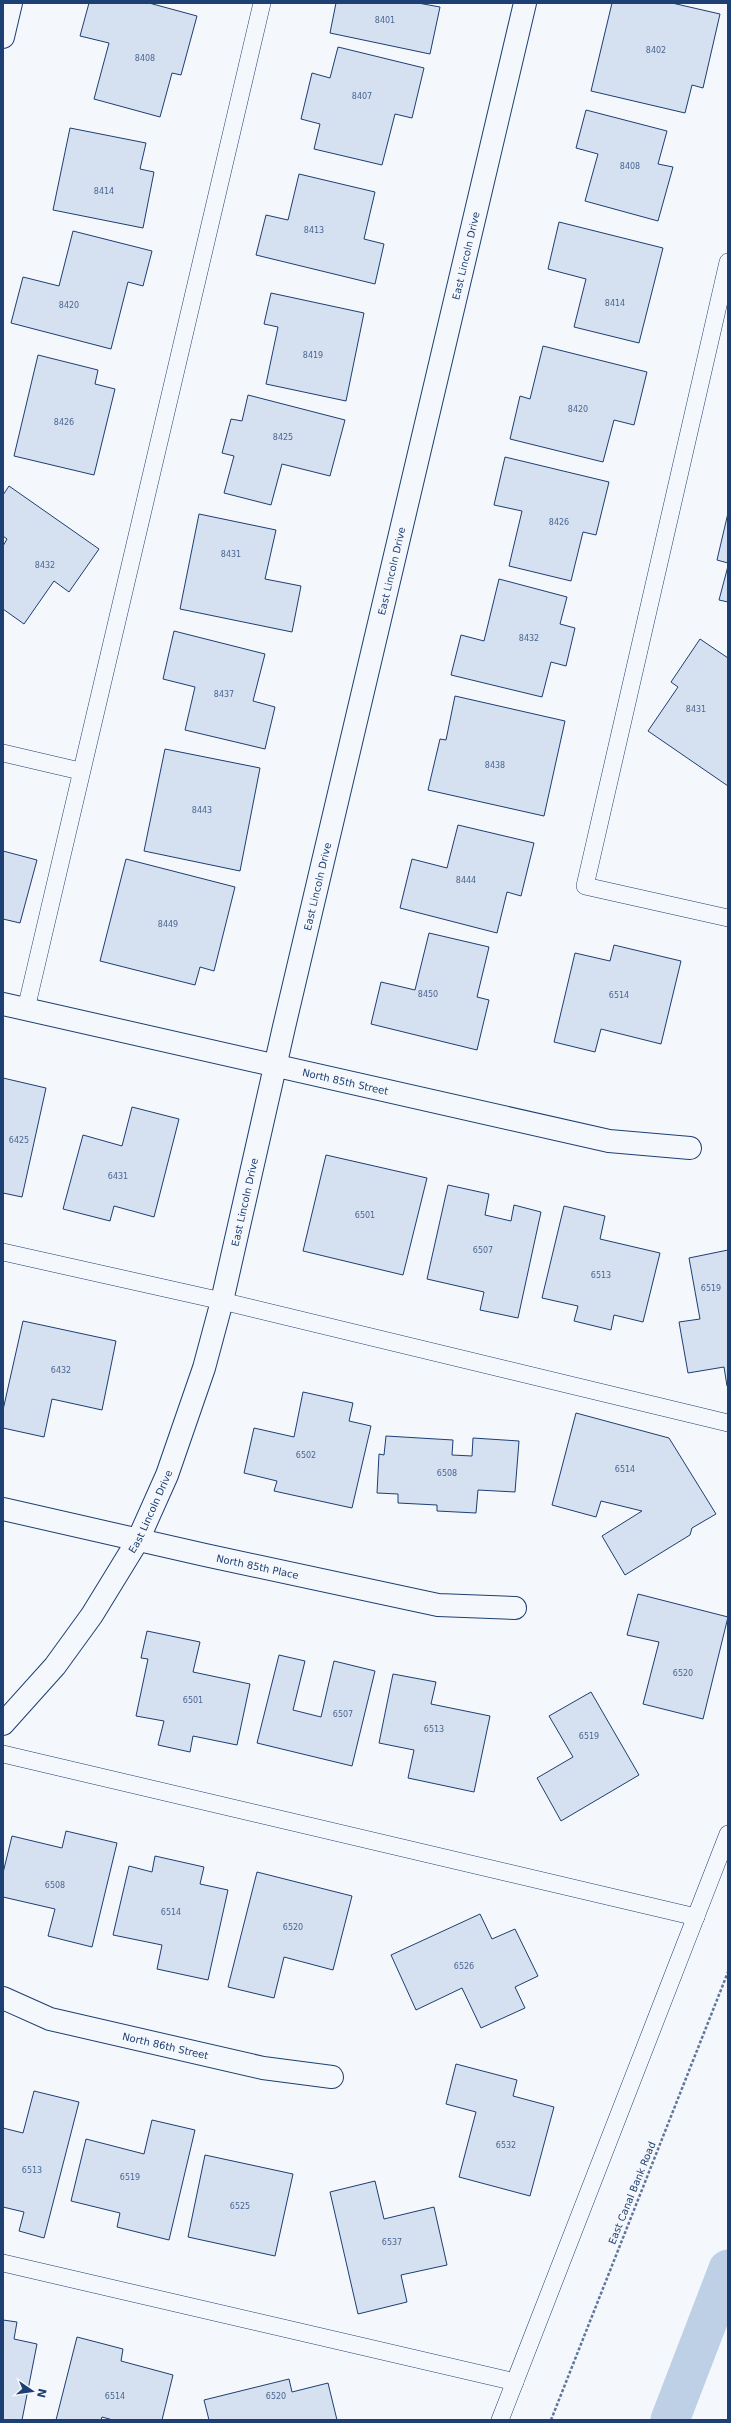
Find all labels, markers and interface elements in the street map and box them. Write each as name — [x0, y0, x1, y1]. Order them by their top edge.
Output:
house number: 8401 — [375, 16, 395, 25]
house number: 8402 — [646, 46, 666, 55]
house number: 8408 — [135, 54, 155, 63]
house number: 8407 — [352, 92, 372, 101]
house number: 8408 — [620, 162, 640, 171]
house number: 8414 — [94, 187, 114, 196]
street label: East Lincoln Drive — [450, 211, 481, 301]
house number: 8413 — [304, 226, 324, 235]
house number: 8414 — [605, 299, 625, 308]
house number: 8420 — [59, 301, 79, 310]
house number: 8419 — [303, 351, 323, 360]
house number: 8420 — [568, 405, 588, 414]
house number: 8426 — [54, 418, 74, 427]
house number: 8425 — [273, 433, 293, 442]
house number: 8426 — [549, 518, 569, 527]
street label: East Lincoln Drive — [376, 526, 407, 616]
house number: 8431 — [221, 550, 241, 559]
house number: 8432 — [35, 561, 55, 570]
house number: 8432 — [519, 634, 539, 643]
house number: 8437 — [214, 690, 234, 699]
house number: 8431 — [686, 705, 706, 714]
house number: 8438 — [485, 761, 505, 770]
house number: 8443 — [192, 806, 212, 815]
street label: East Lincoln Drive — [301, 841, 333, 932]
house number: 8444 — [456, 876, 476, 885]
house number: 8449 — [158, 920, 178, 929]
house number: 8450 — [418, 990, 438, 999]
house number: 6514 — [609, 991, 629, 1000]
street label: North 85th Street — [301, 1066, 389, 1096]
house number: 6425 — [9, 1136, 29, 1145]
street label: East Lincoln Drive — [229, 1157, 260, 1247]
house number: 6431 — [108, 1172, 128, 1181]
house number: 6501 — [355, 1211, 375, 1220]
house number: 6507 — [473, 1246, 493, 1255]
house number: 6513 — [591, 1271, 611, 1280]
house number: 6519 — [701, 1284, 721, 1293]
house number: 6432 — [51, 1366, 71, 1375]
house number: 6502 — [296, 1451, 316, 1460]
house number: 6514 — [615, 1465, 635, 1474]
street label: East Lincoln Drive — [126, 1468, 174, 1555]
house number: 6508 — [437, 1469, 457, 1478]
street label: North 85th Place — [215, 1552, 300, 1580]
house number: 6520 — [673, 1669, 693, 1678]
house number: 6501 — [183, 1696, 203, 1705]
house number: 6507 — [333, 1710, 353, 1719]
house number: 6513 — [424, 1725, 444, 1734]
house number: 6519 — [579, 1732, 599, 1741]
house number: 6508 — [45, 1881, 65, 1890]
house number: 6514 — [161, 1908, 181, 1917]
house number: 6520 — [283, 1923, 303, 1932]
house number: 6526 — [454, 1962, 474, 1971]
street label: North 86th Street — [121, 2030, 210, 2061]
street label: East Canal Bank Road — [606, 2140, 658, 2246]
house number: 6532 — [496, 2141, 516, 2150]
house number: 6513 — [22, 2166, 42, 2175]
house number: 6519 — [120, 2173, 140, 2182]
house number: 6525 — [230, 2202, 250, 2211]
house number: 6537 — [382, 2238, 402, 2247]
north arrow — [12, 2371, 52, 2411]
text: N — [34, 2387, 49, 2399]
house number: 6514 — [105, 2392, 125, 2401]
house number: 6520 — [266, 2392, 286, 2401]

